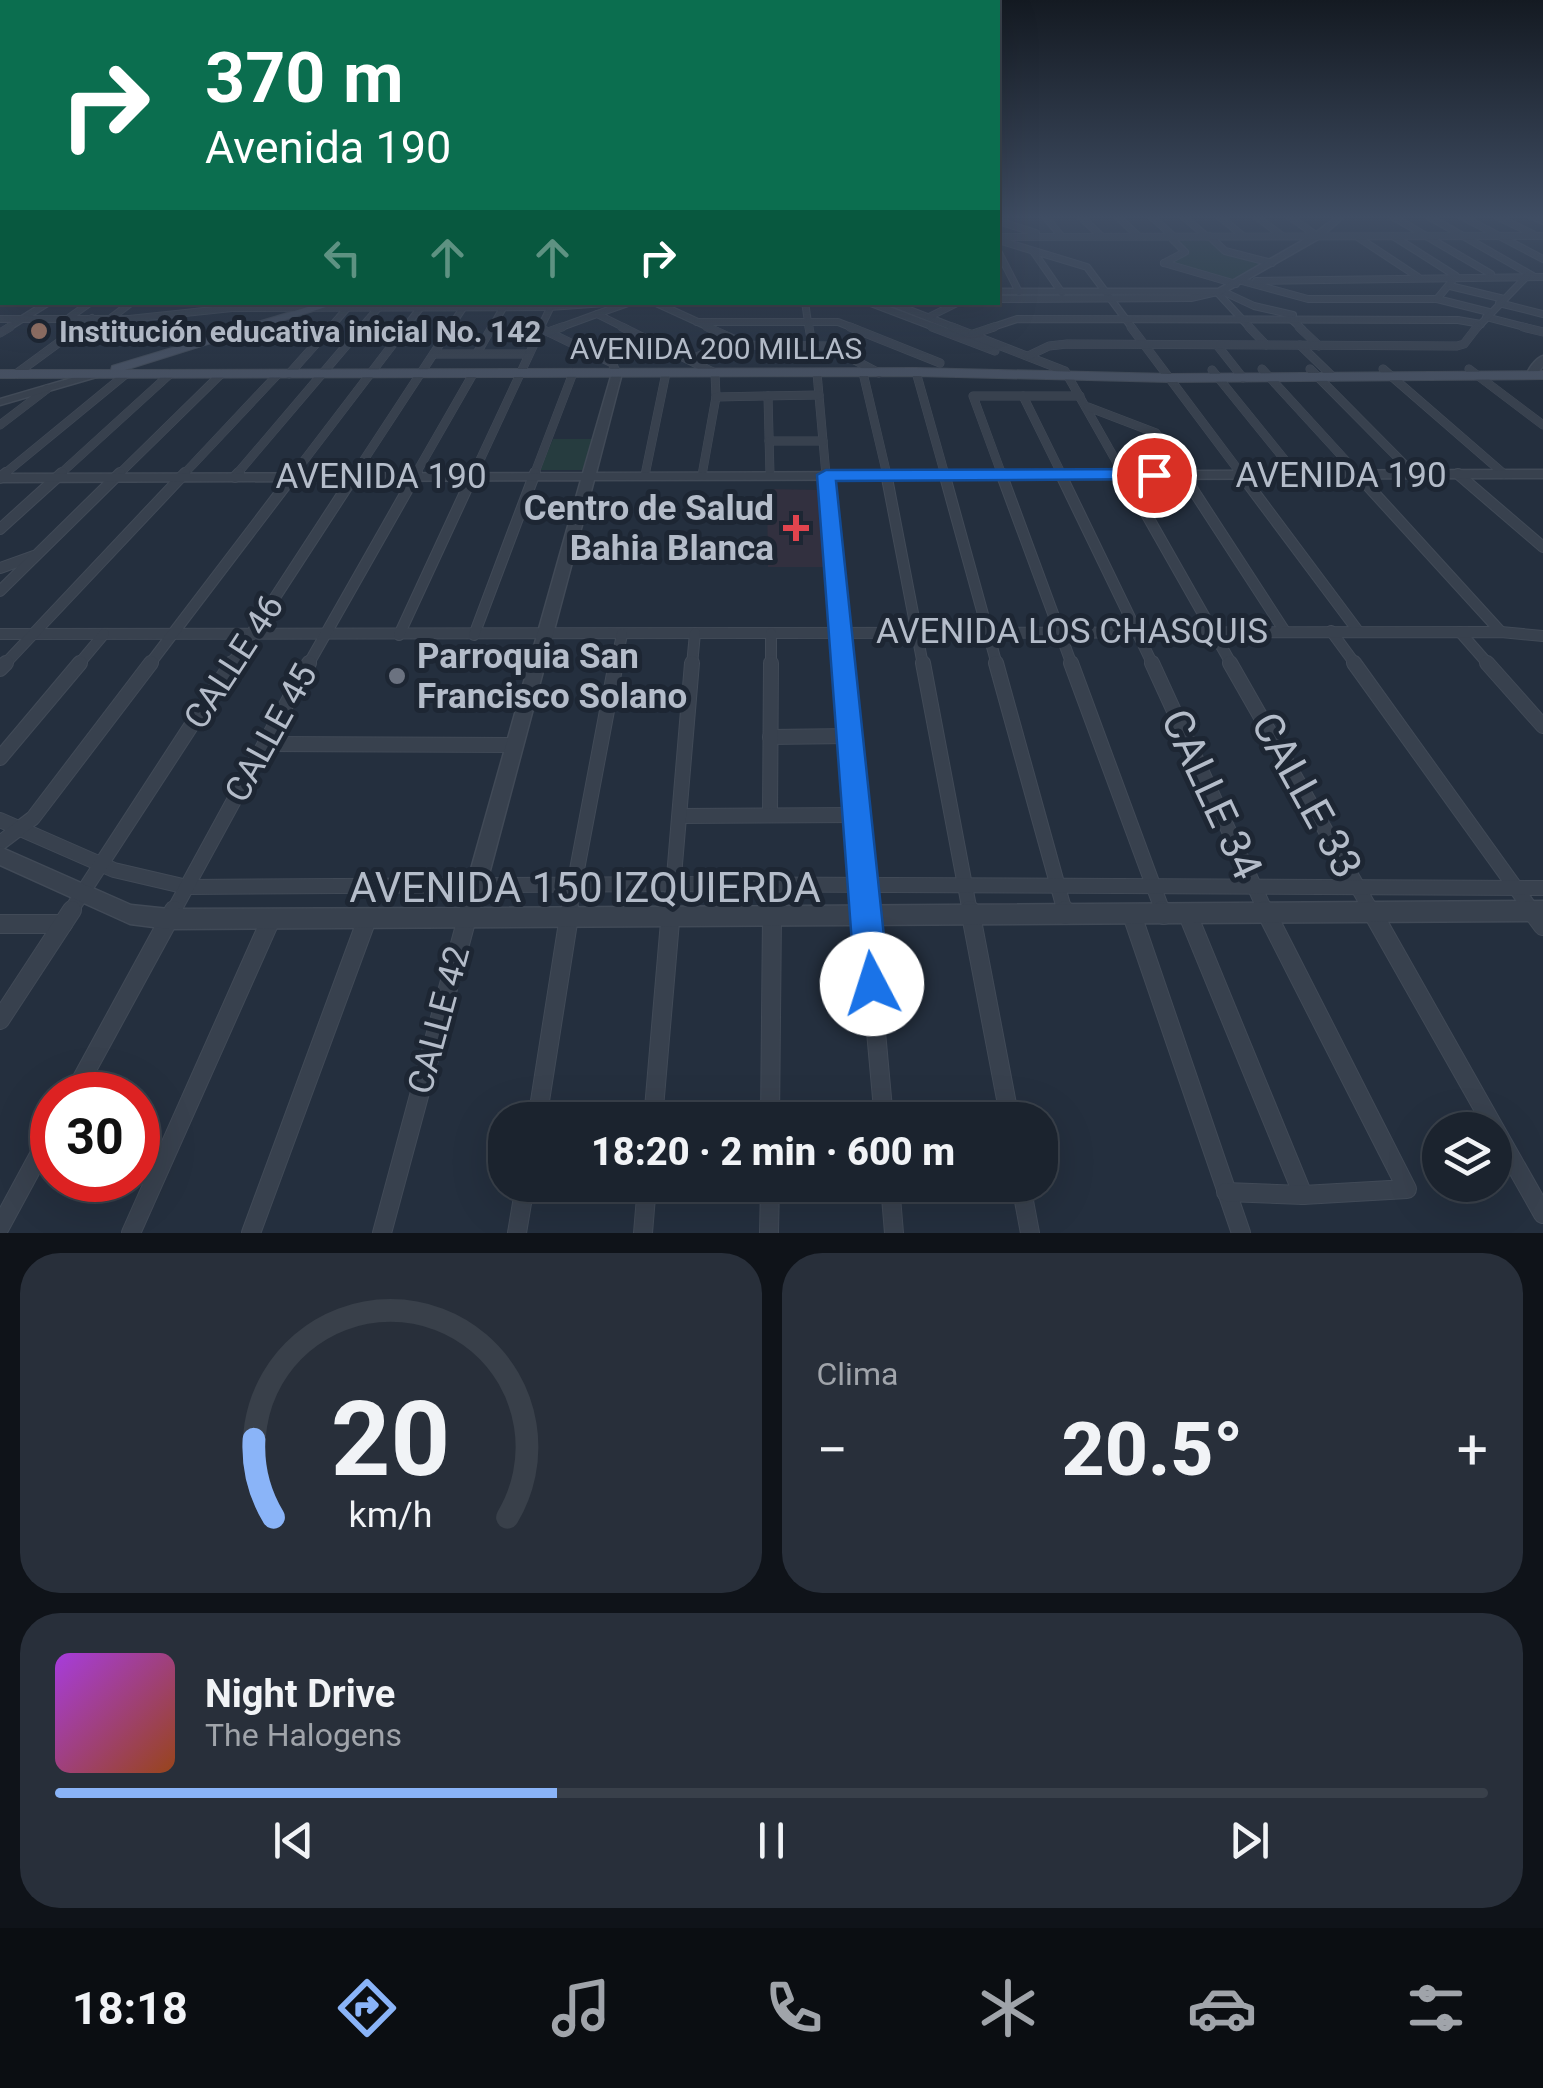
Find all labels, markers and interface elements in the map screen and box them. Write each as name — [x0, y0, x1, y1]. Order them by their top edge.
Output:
text: 370 m — [205, 37, 404, 119]
icon: right — [40, 40, 170, 170]
text: Avenida 190 — [205, 121, 451, 174]
icon: left — [315, 230, 370, 285]
icon: ahead — [420, 230, 475, 285]
icon: ahead — [525, 230, 580, 285]
icon: right — [630, 230, 685, 285]
place label: Institución educativa inicial No. 142 — [59, 314, 542, 349]
marker: Institución educativa inicial No. 142 — [28, 320, 50, 342]
street label: AVENIDA 200 MILLAS — [570, 331, 862, 366]
pin — [1112, 433, 1197, 518]
icon: arrive — [1127, 448, 1182, 503]
street label: AVENIDA 190 — [1235, 455, 1447, 496]
street label: AVENIDA 190 — [275, 456, 487, 497]
place label: Centro de Salud Bahia Blanca — [524, 488, 774, 569]
marker: Centro de Salud Bahia Blanca — [783, 515, 809, 541]
street label: CALLE 46 — [176, 587, 292, 737]
street label: AVENIDA LOS CHASQUIS — [876, 611, 1268, 652]
place label: Parroquia San Francisco Solano — [417, 636, 687, 717]
street label: CALLE 45 — [216, 657, 326, 809]
marker: Parroquia San Francisco Solano — [386, 665, 408, 687]
street label: CALLE 34 — [1151, 701, 1273, 887]
street label: CALLE 33 — [1242, 704, 1372, 886]
street label: AVENIDA 150 IZQUIERDA — [349, 863, 821, 912]
position arrow — [820, 932, 924, 1036]
street label: CALLE 42 — [400, 942, 478, 1098]
speed limit sign: 30 — [30, 1072, 160, 1202]
map controls — [1422, 1112, 1512, 1202]
button: layers — [1422, 1112, 1512, 1202]
text: 18:20 · 2 min · 600 m — [591, 1130, 955, 1174]
text: Clima — [817, 1355, 898, 1393]
text: 20 — [331, 1379, 450, 1500]
text: 20.5° — [1062, 1405, 1243, 1493]
text: − — [817, 1418, 848, 1482]
text: + — [1457, 1418, 1488, 1482]
text: km/h — [349, 1494, 433, 1536]
text: Night Drive — [205, 1672, 395, 1716]
text: The Halogens — [205, 1716, 402, 1754]
icon: previous — [266, 1813, 321, 1868]
icon: pause — [744, 1813, 799, 1868]
icon: next — [1222, 1813, 1277, 1868]
icon: directions — [332, 1973, 402, 2043]
icon: music — [546, 1973, 616, 2043]
icon: phone — [759, 1973, 829, 2043]
icon: climate — [973, 1973, 1043, 2043]
icon: car — [1187, 1973, 1257, 2043]
icon: filters — [1401, 1973, 1471, 2043]
text: 18:18 — [72, 1982, 188, 2035]

